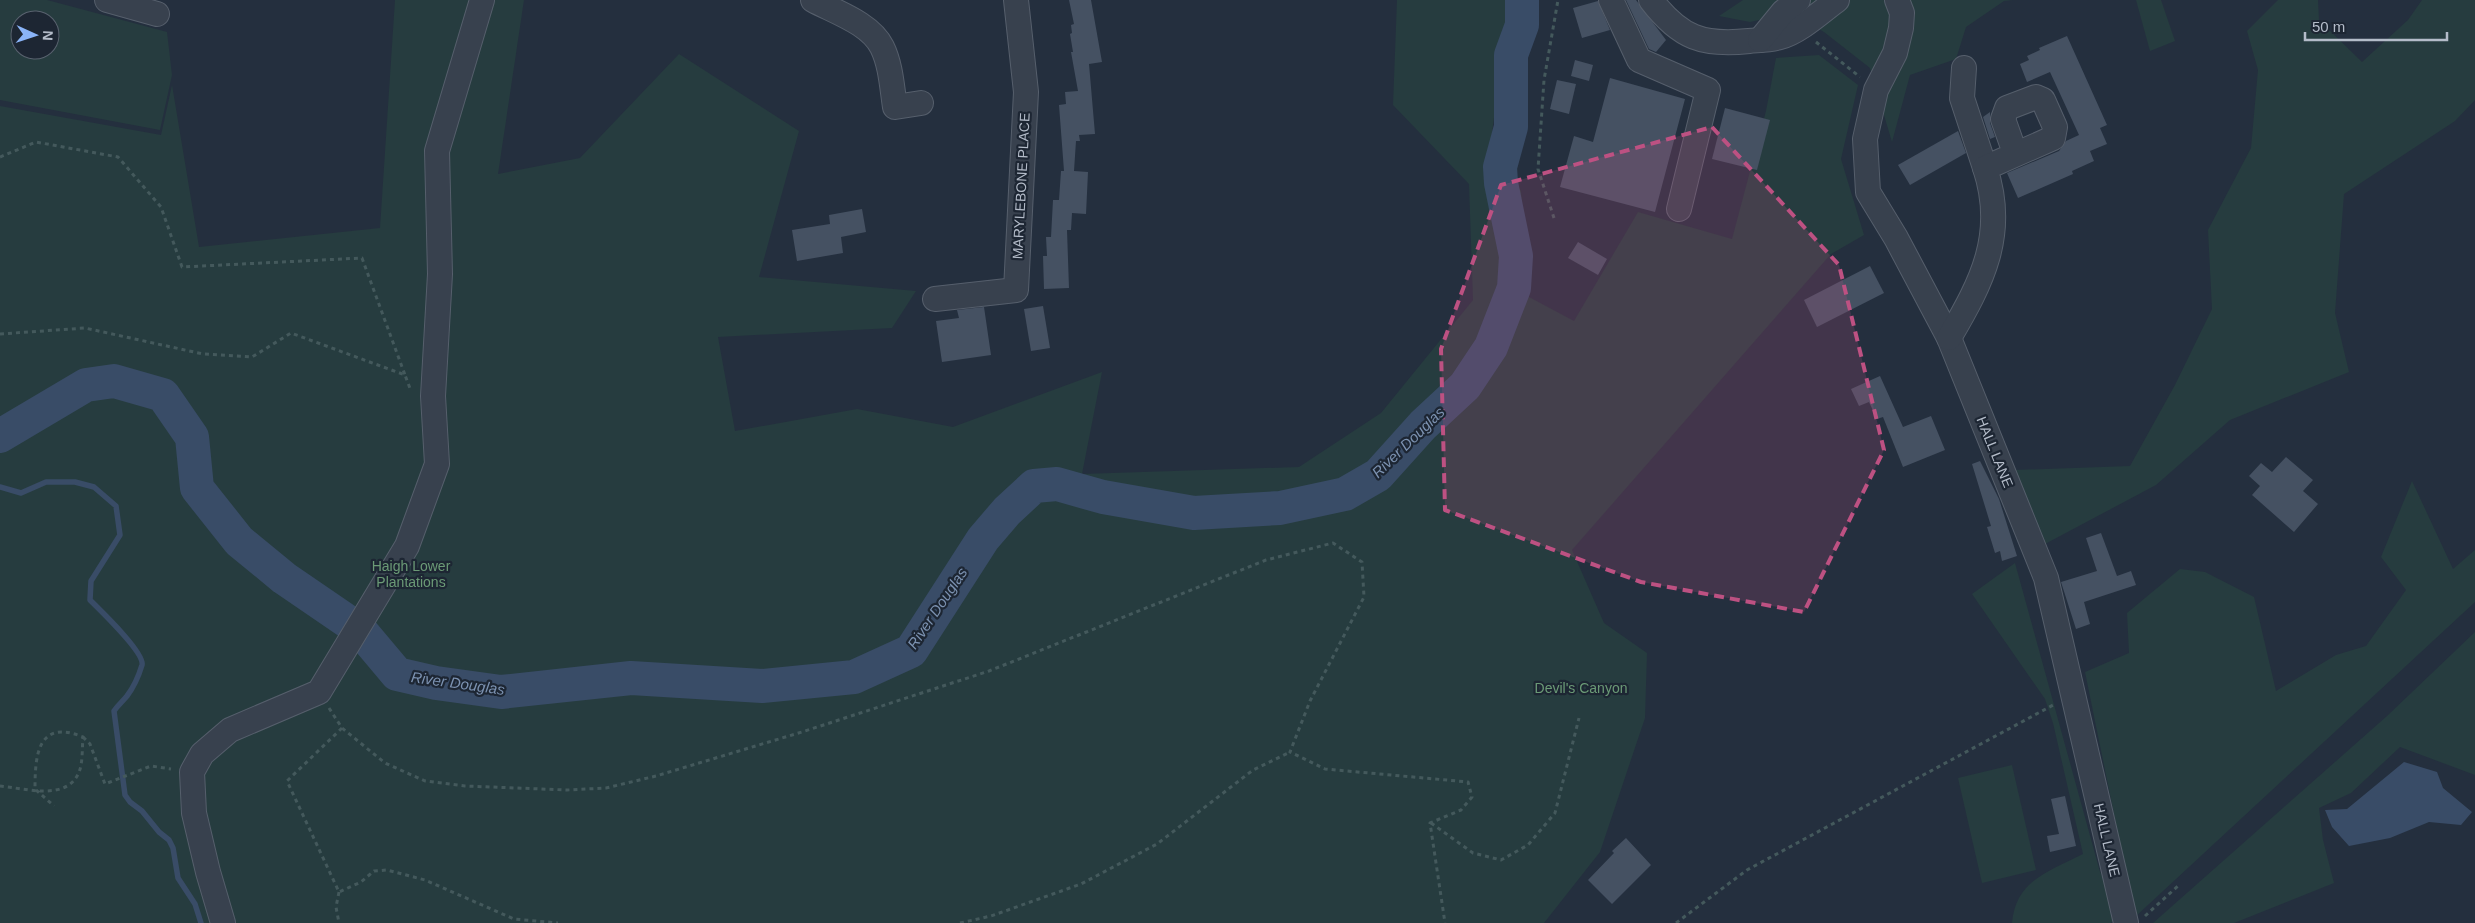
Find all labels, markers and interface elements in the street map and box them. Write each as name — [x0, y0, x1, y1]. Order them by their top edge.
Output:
north arrow — [10, 10, 60, 60]
scale bar — [2305, 10, 2448, 42]
text: 50 m — [2312, 18, 2345, 35]
text: N — [40, 30, 56, 41]
street label: MARYLEBONE PLACE — [1009, 112, 1033, 260]
water label: River Douglas — [1368, 403, 1448, 481]
street label: HALL LANE — [1974, 414, 2016, 490]
park label: Haigh Lower Plantations — [372, 558, 451, 590]
water label: River Douglas — [904, 564, 971, 652]
water label: River Douglas — [410, 668, 506, 698]
park label: Devil's Canyon — [1535, 680, 1627, 696]
street label: HALL LANE — [2091, 802, 2123, 878]

